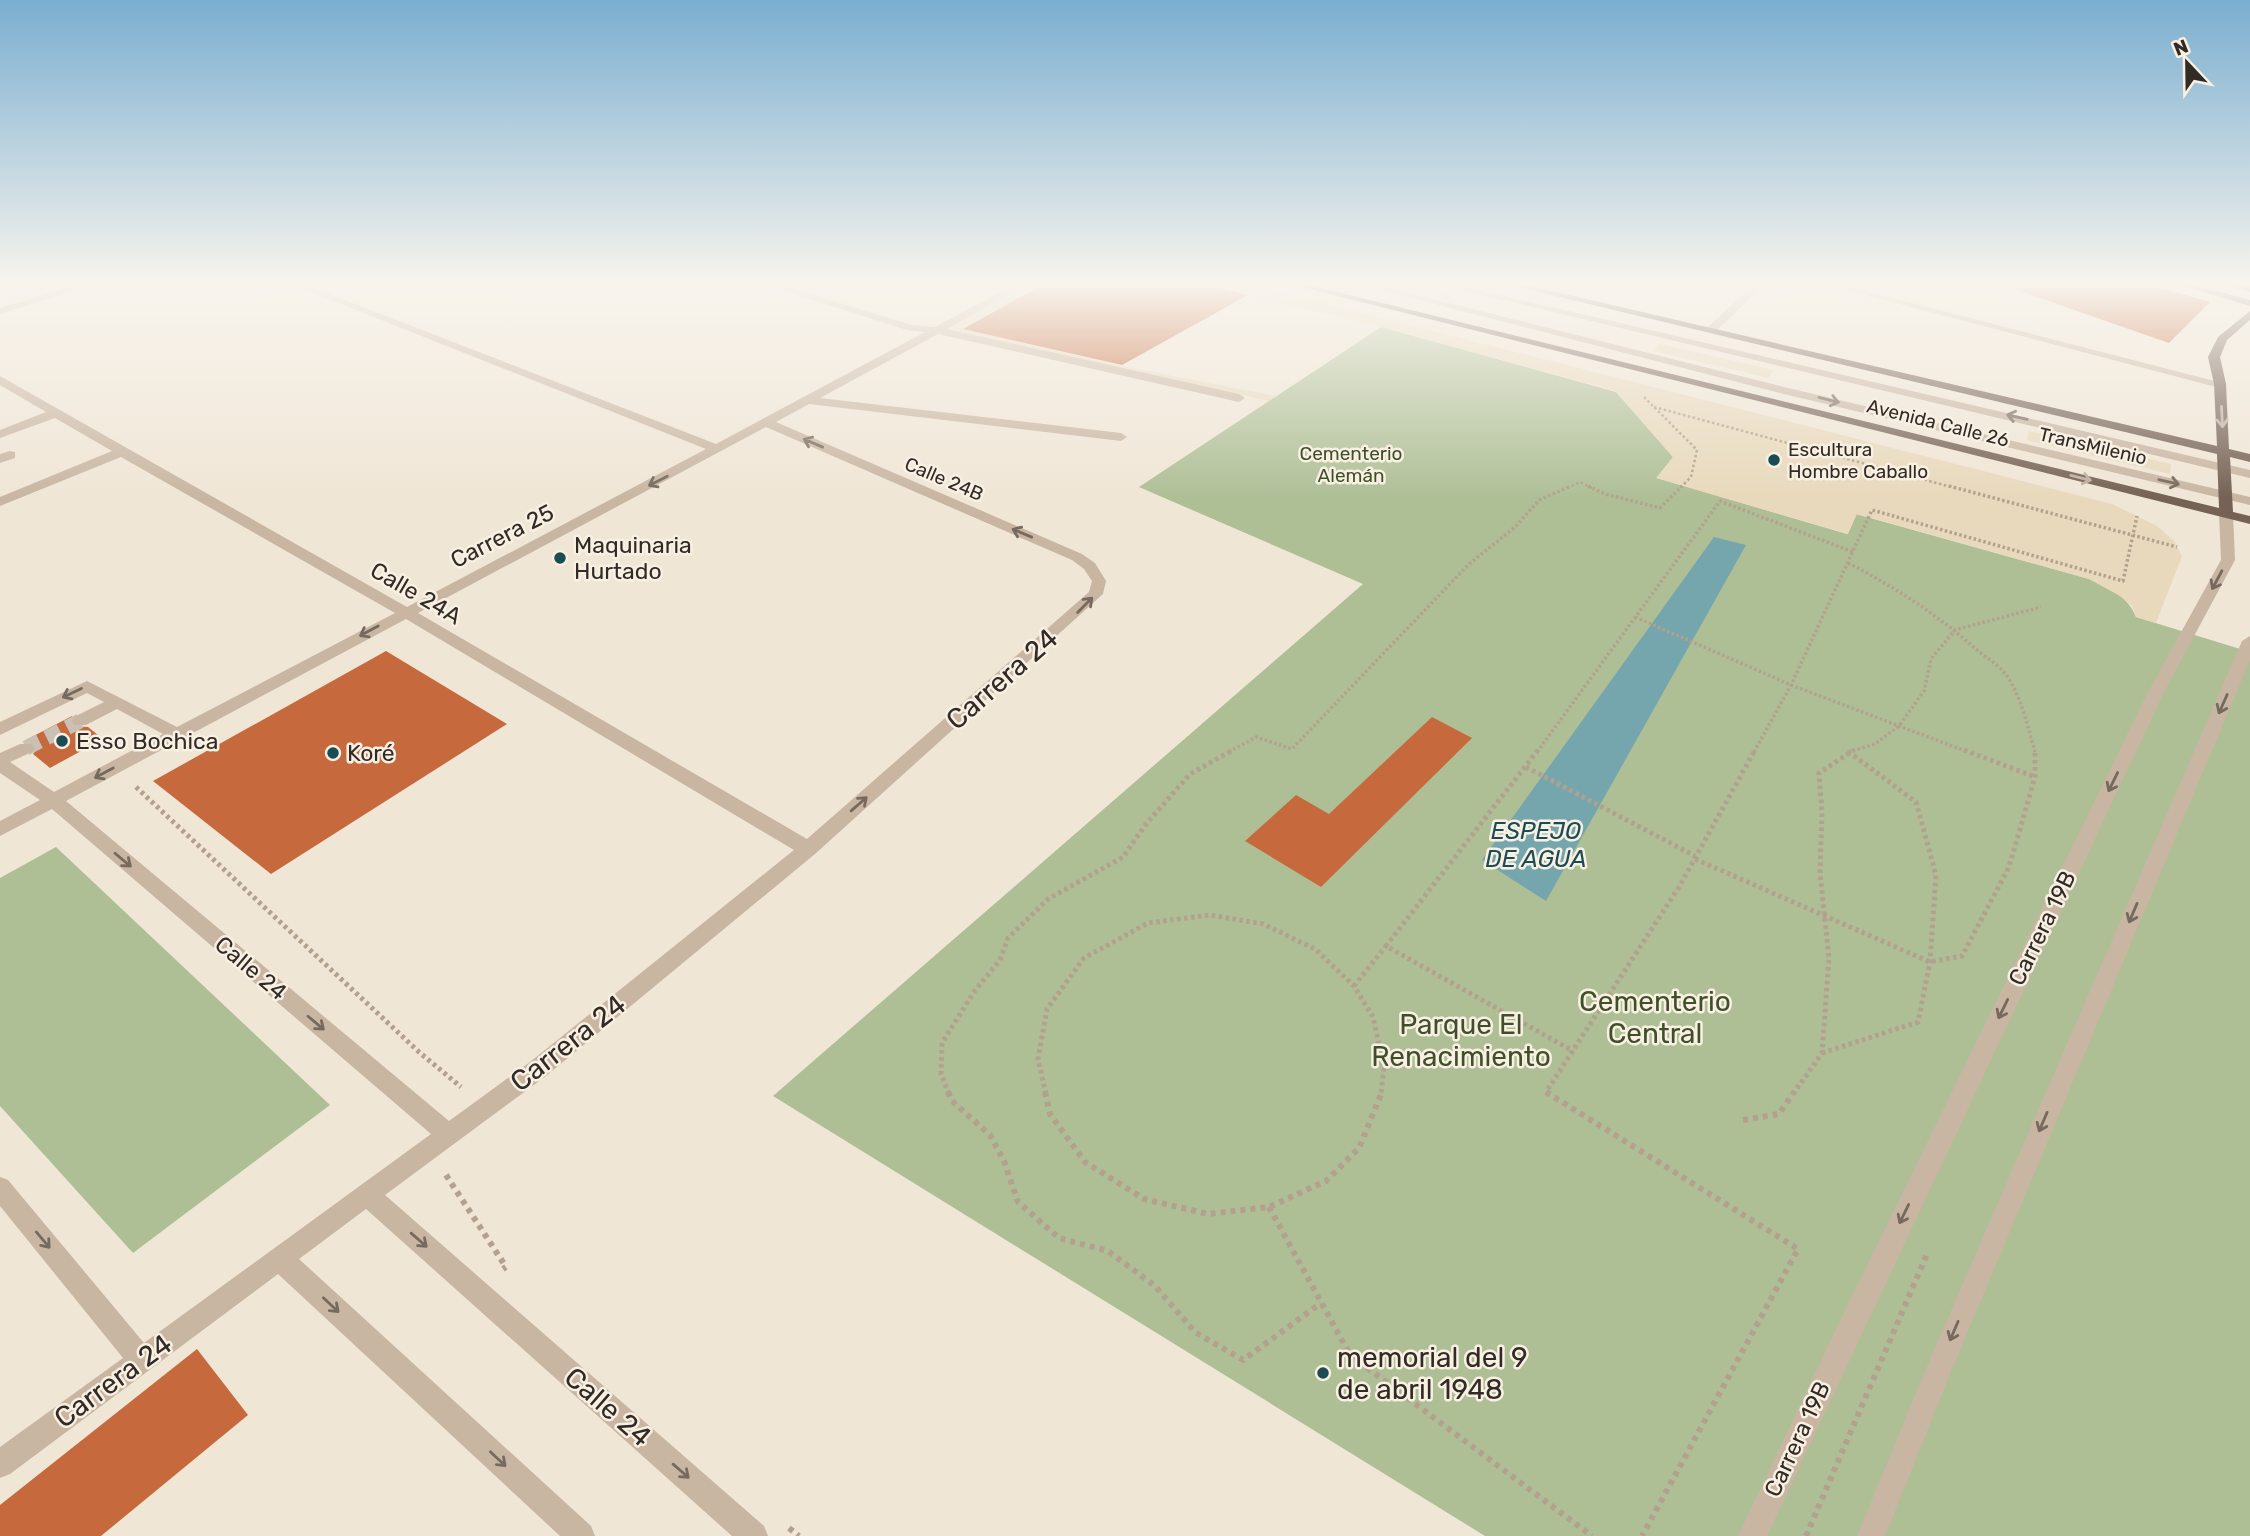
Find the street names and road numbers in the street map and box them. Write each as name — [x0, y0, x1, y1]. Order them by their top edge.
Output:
street label: Avenida Calle 26 — [1864, 394, 2012, 452]
street label: TransMilenio — [2037, 422, 2149, 470]
street label: Calle 24B — [901, 452, 987, 506]
street label: Carrera 25 — [446, 498, 558, 574]
street label: Calle 24A — [365, 556, 467, 630]
street label: Carrera 24 — [939, 622, 1065, 736]
street label: Carrera 19B — [2002, 866, 2082, 990]
street label: Calle 24 — [209, 930, 293, 1006]
street label: Carrera 24 — [504, 988, 632, 1098]
street label: Carrera 24 — [48, 1327, 178, 1435]
street label: Calle 24 — [558, 1360, 658, 1454]
street label: Carrera 19B — [1758, 1377, 1836, 1501]

